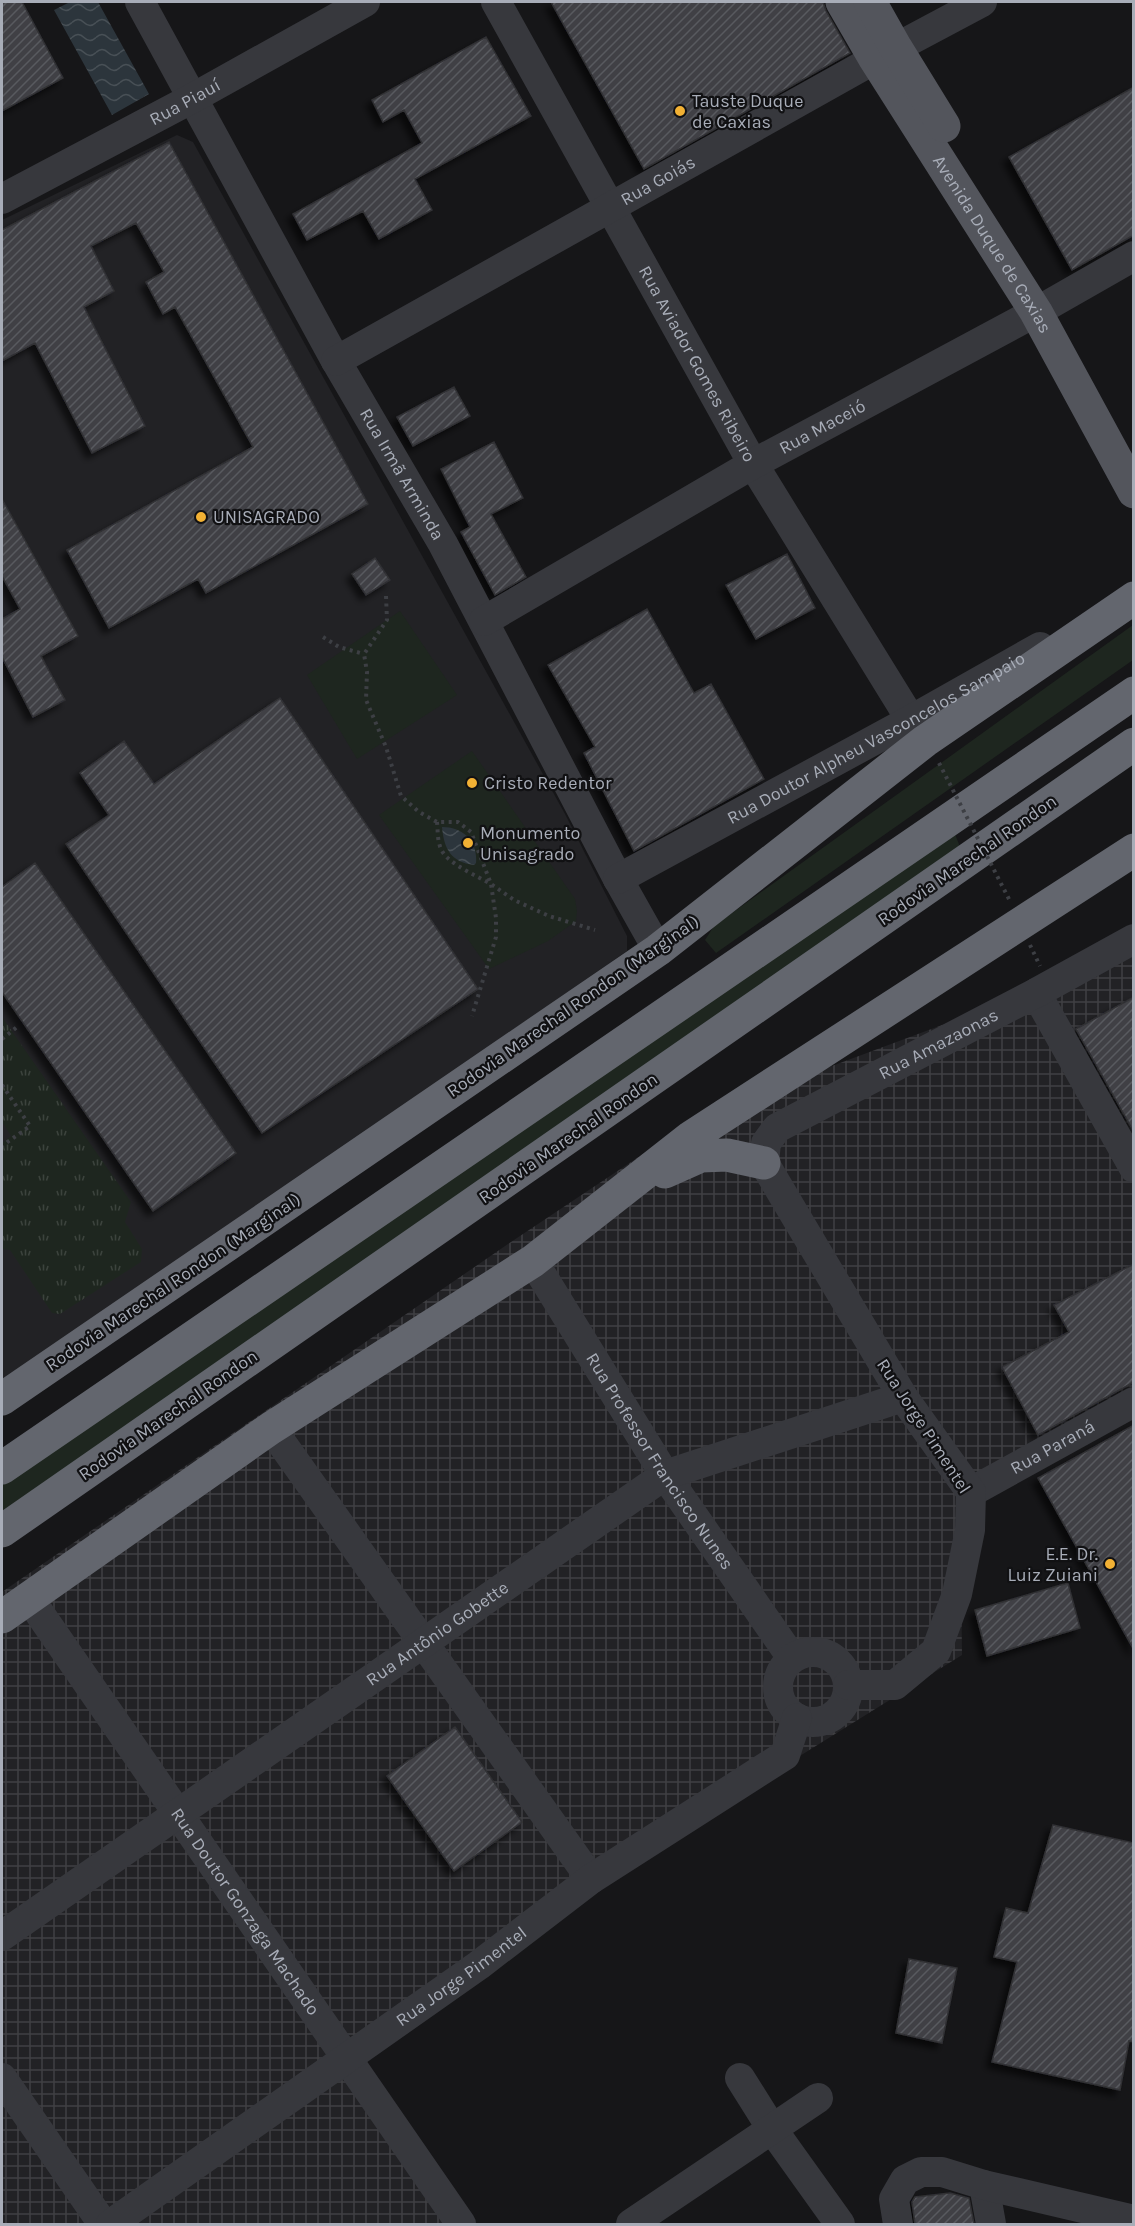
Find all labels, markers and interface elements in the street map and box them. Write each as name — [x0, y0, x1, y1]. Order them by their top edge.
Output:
street label: Rua Piauí — [145, 73, 225, 130]
place label: Tauste Duque de Caxias — [692, 90, 803, 133]
marker: Tauste Duque de Caxias — [673, 104, 687, 118]
street label: Rua Goiás — [617, 151, 699, 210]
street label: Avenida Duque de Caxias — [928, 151, 1056, 337]
street label: Rua Aviador Gomes Ribeiro — [634, 262, 761, 466]
street label: Rua Maceió — [775, 395, 869, 459]
street label: Rua Irmã Arminda — [355, 404, 449, 544]
place label: UNISAGRADO — [213, 506, 320, 528]
marker: UNISAGRADO — [194, 510, 208, 524]
street label: Rua Doutor Alpheu Vasconcelos Sampaio — [723, 647, 1029, 829]
place label: Cristo Redentor — [484, 772, 612, 794]
marker: Cristo Redentor — [465, 776, 479, 790]
street label: Rodovia Marechal Rondon — [873, 790, 1061, 930]
place label: Monumento Unisagrado — [480, 822, 580, 865]
marker: Monumento Unisagrado — [461, 836, 475, 850]
street label: Rodovia Marechal Rondon (Marginal) — [443, 910, 703, 1102]
street label: Rua Amazaonas — [875, 1004, 1002, 1084]
street label: Rodovia Marechal Rondon — [474, 1068, 662, 1208]
street label: Rodovia Marechal Rondon (Marginal) — [41, 1188, 305, 1376]
street label: Rodovia Marechal Rondon — [74, 1345, 262, 1485]
street label: Rua Professor Francisco Nunes — [581, 1349, 738, 1574]
street label: Rua Jorge Pimentel — [872, 1354, 976, 1498]
street label: Rua Paraná — [1006, 1415, 1099, 1479]
place label: E.E. Dr. Luiz Zuiani — [1007, 1543, 1098, 1586]
marker: E.E. Dr. Luiz Zuiani — [1103, 1557, 1117, 1571]
street label: Rua Antônio Gobette — [362, 1576, 513, 1691]
street label: Rua Doutor Gonzaga Machado — [166, 1804, 325, 2020]
street label: Rua Jorge Pimentel — [391, 1921, 531, 2031]

